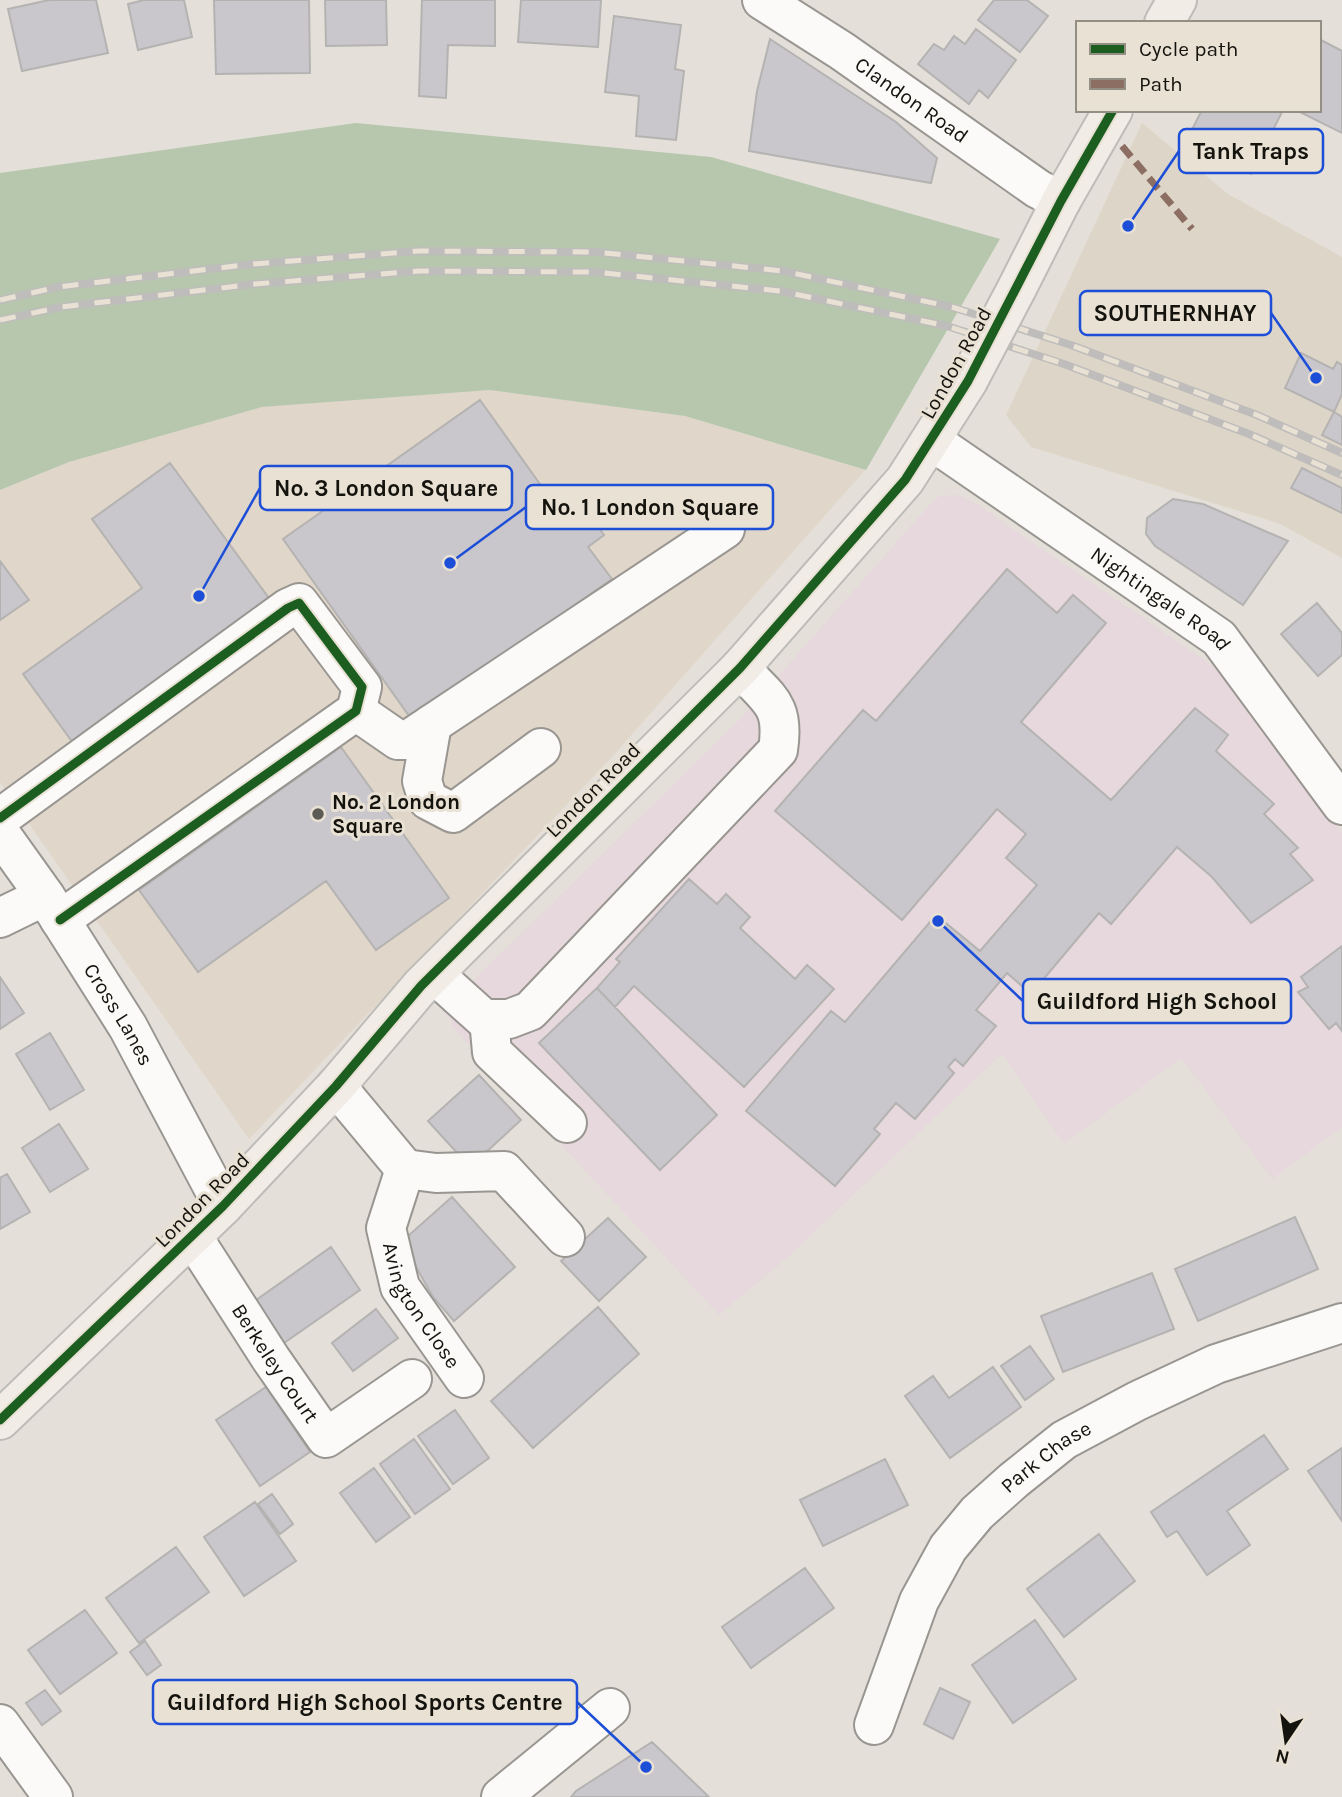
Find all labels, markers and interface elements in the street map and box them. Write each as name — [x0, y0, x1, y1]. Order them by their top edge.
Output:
legend — [1076, 21, 1321, 112]
text: Cycle path — [1139, 37, 1239, 61]
street label: Clandon Road — [850, 52, 973, 148]
text: Path — [1139, 72, 1183, 96]
callout: Tank Traps — [1179, 129, 1323, 173]
text: Tank Traps — [1193, 138, 1309, 165]
callout: SOUTHERNHAY — [1080, 291, 1271, 335]
text: SOUTHERNHAY — [1094, 300, 1257, 327]
street label: London Road — [915, 303, 997, 423]
callout: No. 3 London Square — [260, 466, 512, 510]
text: No. 3 London Square — [274, 475, 498, 502]
callout: No. 1 London Square — [526, 485, 773, 529]
text: No. 1 London Square — [541, 494, 759, 521]
street label: Nightingale Road — [1086, 542, 1236, 655]
street label: London Road — [541, 738, 645, 842]
place label: No. 2 London Square — [332, 790, 460, 839]
marker: No. 2 London Square — [310, 806, 326, 822]
street label: Cross Lanes — [79, 959, 158, 1070]
callout: Guildford High School — [1023, 979, 1291, 1023]
text: Guildford High School — [1037, 988, 1277, 1015]
street label: London Road — [150, 1148, 254, 1252]
street label: Avington Close — [378, 1240, 465, 1373]
street label: Berkeley Court — [227, 1299, 324, 1427]
street label: Park Chase — [996, 1416, 1095, 1498]
callout: Guildford High School Sports Centre — [153, 1680, 577, 1724]
text: Guildford High School Sports Centre — [167, 1689, 563, 1716]
north arrow — [1251, 1706, 1321, 1776]
text: N — [1273, 1744, 1292, 1769]

